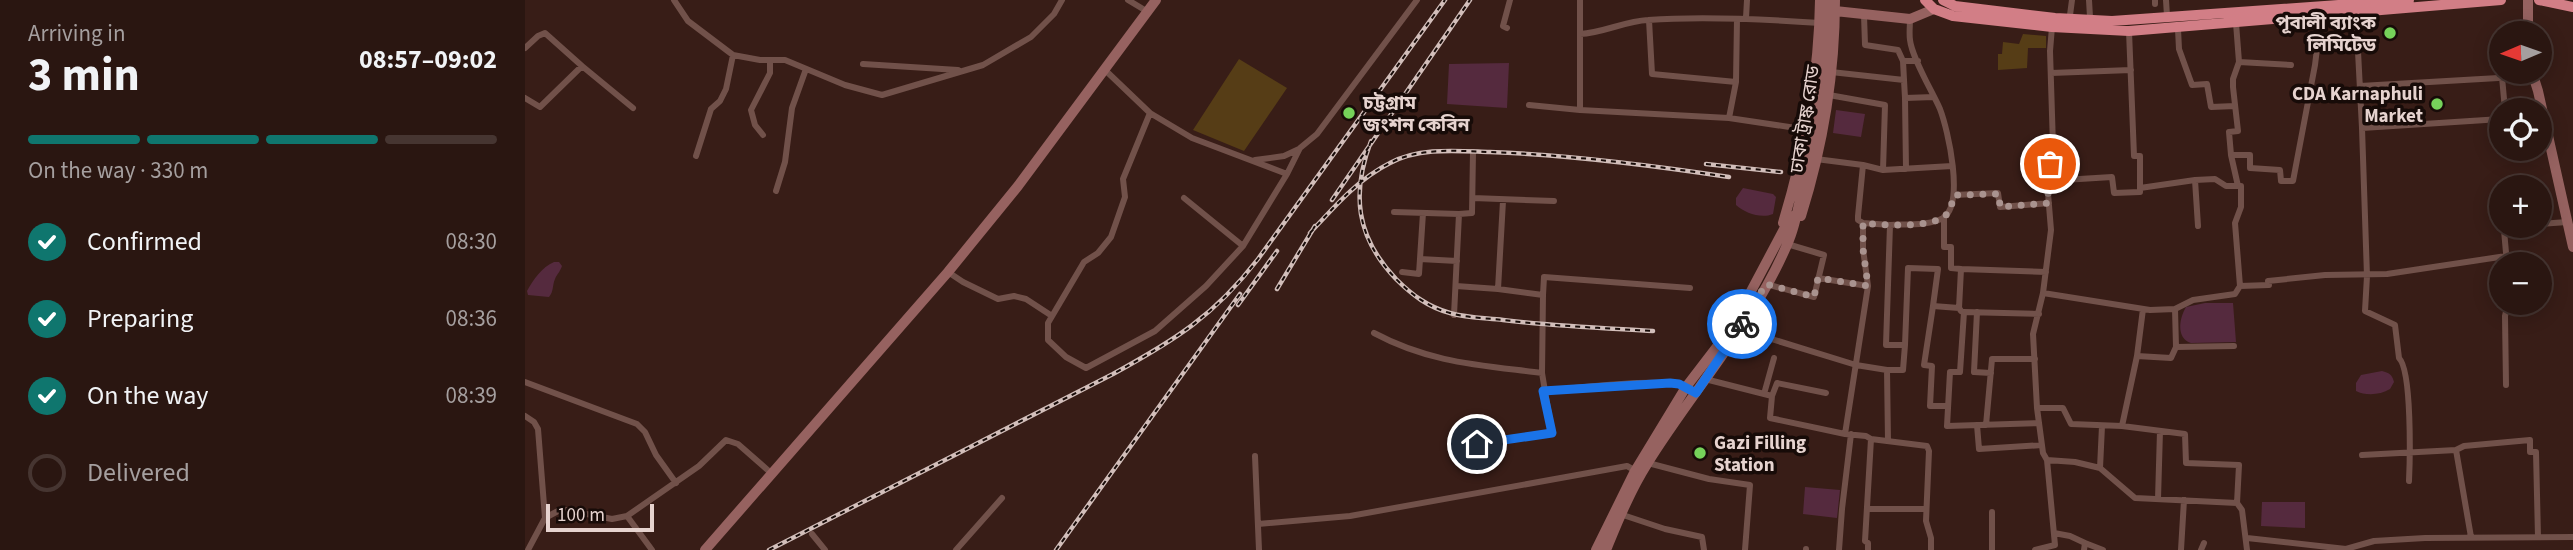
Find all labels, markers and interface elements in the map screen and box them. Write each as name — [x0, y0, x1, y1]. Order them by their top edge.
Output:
place label: পূবালী ব্যাংক লিমিটেড — [2275, 10, 2377, 59]
text: Arriving in — [28, 17, 126, 50]
north arrow — [2489, 21, 2551, 84]
map controls — [2489, 21, 2552, 315]
marker: পূবালী ব্যাংক লিমিটেড — [2382, 25, 2398, 41]
text: 08:57–09:02 — [359, 41, 497, 78]
text: 3 min — [28, 43, 140, 108]
street label: ঢাকা ট্রাঙ্ক রোড — [1783, 63, 1827, 176]
place label: CDA Karnaphuli Market — [2292, 81, 2423, 130]
place label: চট্টগ্রাম জংশন কেবিন — [1362, 90, 1471, 139]
marker: CDA Karnaphuli Market — [2429, 96, 2445, 112]
button: locate — [2489, 98, 2552, 161]
marker: চট্টগ্রাম জংশন কেবিন — [1341, 105, 1357, 121]
pin — [2020, 134, 2080, 194]
icon: bag — [2031, 145, 2069, 183]
text: On the way · 330 m — [28, 154, 208, 187]
button: + — [2489, 175, 2552, 238]
icon: check — [28, 223, 66, 261]
text: Confirmed — [87, 223, 202, 260]
text: 08:30 — [446, 225, 497, 258]
button: − — [2489, 252, 2552, 315]
courier — [1707, 289, 1777, 359]
icon: check — [28, 300, 66, 338]
text: Preparing — [87, 300, 193, 337]
text: 08:36 — [446, 302, 497, 335]
icon: bike — [1723, 305, 1761, 343]
icon: check — [28, 377, 66, 415]
text: On the way — [87, 377, 208, 414]
text: 08:39 — [446, 379, 497, 412]
pin — [1447, 414, 1507, 474]
icon: home — [1458, 425, 1496, 463]
place label: Gazi Filling Station — [1714, 430, 1806, 479]
marker: Gazi Filling Station — [1692, 445, 1708, 461]
text: Delivered — [87, 454, 190, 491]
scale bar — [546, 501, 655, 533]
text: 100 m — [557, 502, 605, 529]

